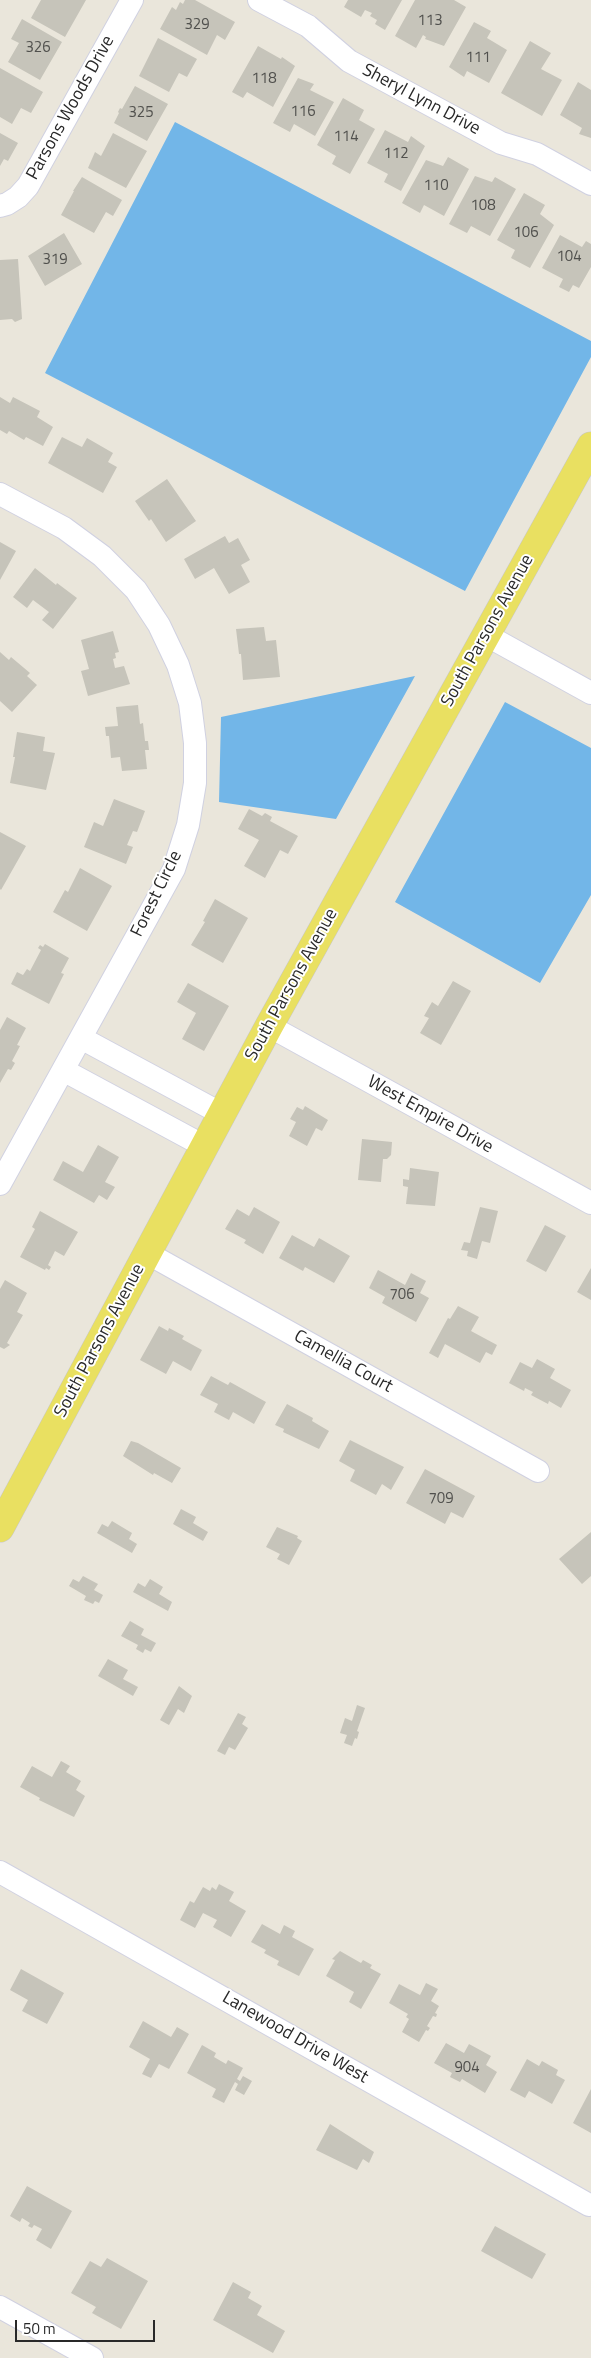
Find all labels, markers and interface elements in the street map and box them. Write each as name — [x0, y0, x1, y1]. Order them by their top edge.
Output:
house number: 113 — [417, 12, 443, 30]
house number: 329 — [184, 16, 210, 34]
street label: Parsons Woods Drive — [22, 32, 120, 184]
house number: 326 — [25, 39, 51, 57]
house number: 111 — [465, 49, 491, 67]
street label: Sheryl Lynn Drive — [358, 60, 484, 140]
house number: 118 — [251, 70, 277, 88]
house number: 116 — [290, 103, 316, 121]
house number: 325 — [128, 104, 154, 122]
house number: 114 — [333, 128, 359, 146]
house number: 112 — [383, 145, 409, 163]
house number: 110 — [423, 177, 449, 195]
house number: 108 — [470, 197, 496, 215]
house number: 106 — [513, 224, 539, 242]
house number: 104 — [556, 248, 582, 266]
house number: 319 — [42, 251, 68, 269]
street label: South Parsons Avenue — [437, 551, 539, 711]
street label: Forest Circle — [127, 847, 187, 941]
street label: South Parsons Avenue — [241, 905, 343, 1065]
street label: West Empire Drive — [363, 1072, 497, 1158]
street label: South Parsons Avenue — [50, 1261, 150, 1421]
house number: 706 — [389, 1286, 415, 1304]
street label: Camellia Court — [290, 1326, 396, 1398]
house number: 709 — [428, 1490, 454, 1508]
street label: Lanewood Drive West — [218, 1987, 372, 2089]
house number: 904 — [454, 2059, 480, 2077]
scale bar — [18, 2310, 158, 2342]
text: 50 m — [23, 2317, 56, 2340]

